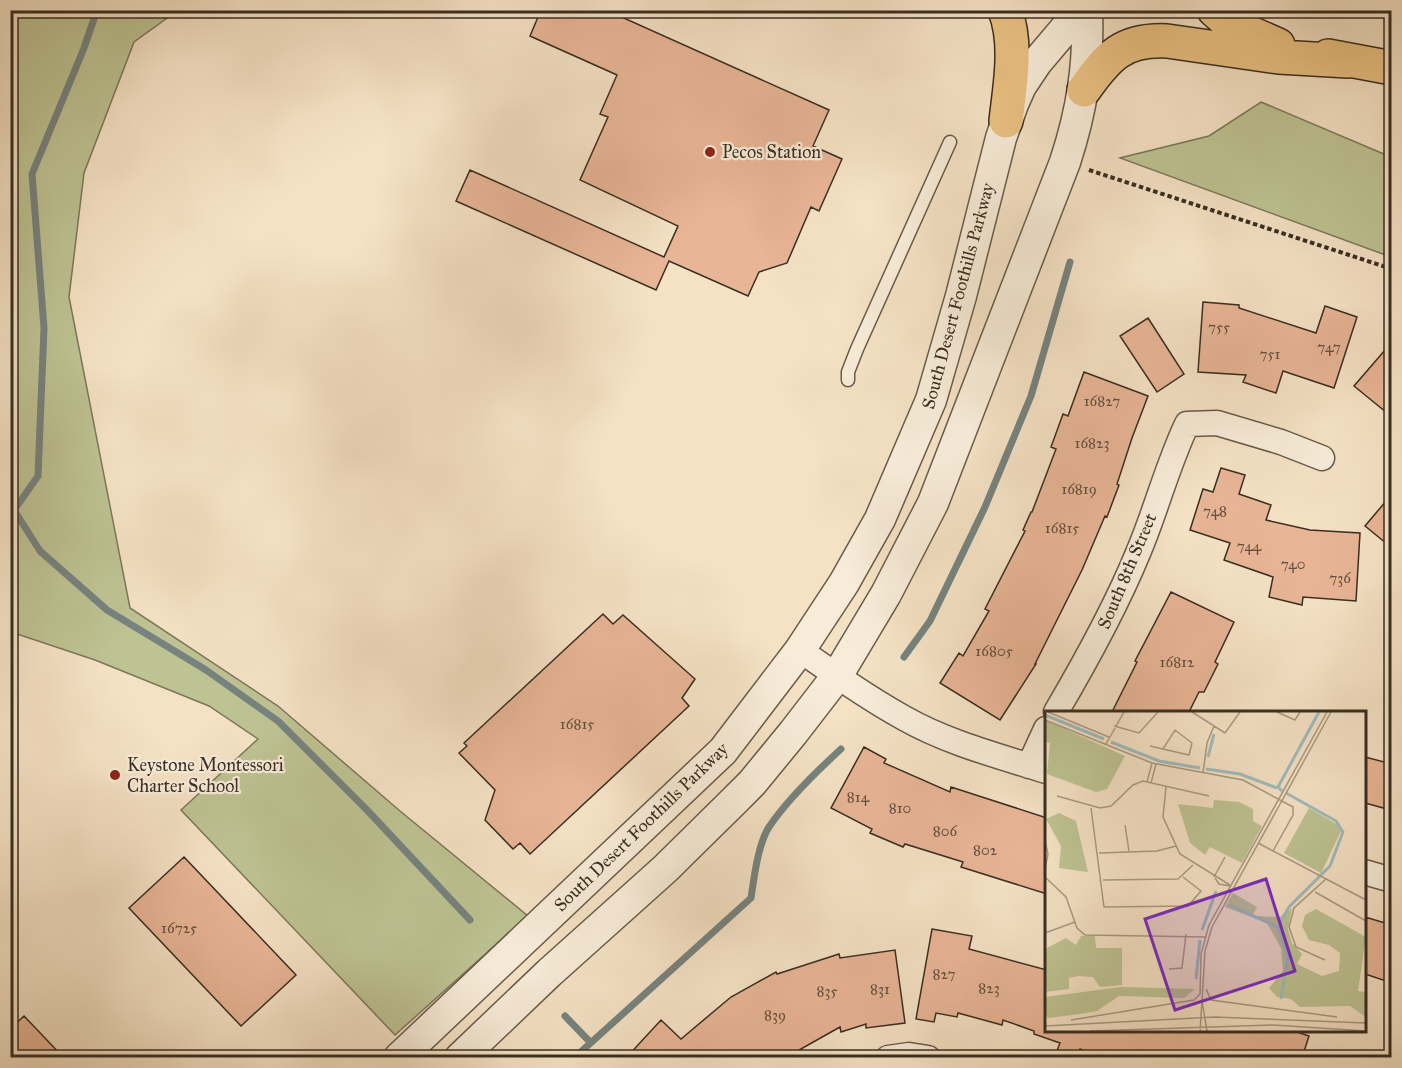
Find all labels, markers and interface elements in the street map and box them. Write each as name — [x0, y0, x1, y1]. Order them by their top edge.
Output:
place label: Pecos Station — [722, 141, 821, 163]
marker: Pecos Station — [703, 145, 717, 159]
street label: South Desert Foothills Parkway — [917, 180, 999, 412]
house number: 755 — [1208, 318, 1230, 336]
house number: 747 — [1317, 338, 1341, 356]
house number: 751 — [1260, 345, 1281, 363]
house number: 16827 — [1084, 392, 1120, 410]
house number: 16823 — [1075, 434, 1109, 452]
house number: 16819 — [1061, 480, 1097, 498]
house number: 748 — [1203, 502, 1227, 520]
street label: South 8th Street — [1093, 509, 1162, 632]
house number: 16815 — [1045, 519, 1079, 537]
house number: 744 — [1237, 537, 1262, 555]
house number: 740 — [1281, 555, 1305, 573]
house number: 736 — [1329, 569, 1352, 587]
house number: 16805 — [975, 642, 1013, 660]
house number: 16812 — [1160, 653, 1195, 671]
inset map — [1045, 711, 1366, 1032]
house number: 16815 — [560, 715, 594, 733]
street label: South Desert Foothills Parkway — [549, 738, 733, 916]
place label: Keystone Montessori Charter School — [127, 754, 284, 797]
marker: Keystone Montessori Charter School — [108, 768, 122, 782]
house number: 814 — [847, 788, 870, 806]
house number: 810 — [889, 799, 911, 817]
house number: 806 — [933, 822, 959, 840]
house number: 802 — [973, 841, 998, 859]
house number: 16725 — [161, 919, 197, 937]
house number: 827 — [933, 965, 955, 983]
house number: 823 — [978, 979, 1000, 997]
house number: 831 — [870, 980, 890, 998]
house number: 835 — [817, 982, 837, 1000]
house number: 839 — [764, 1006, 786, 1024]

